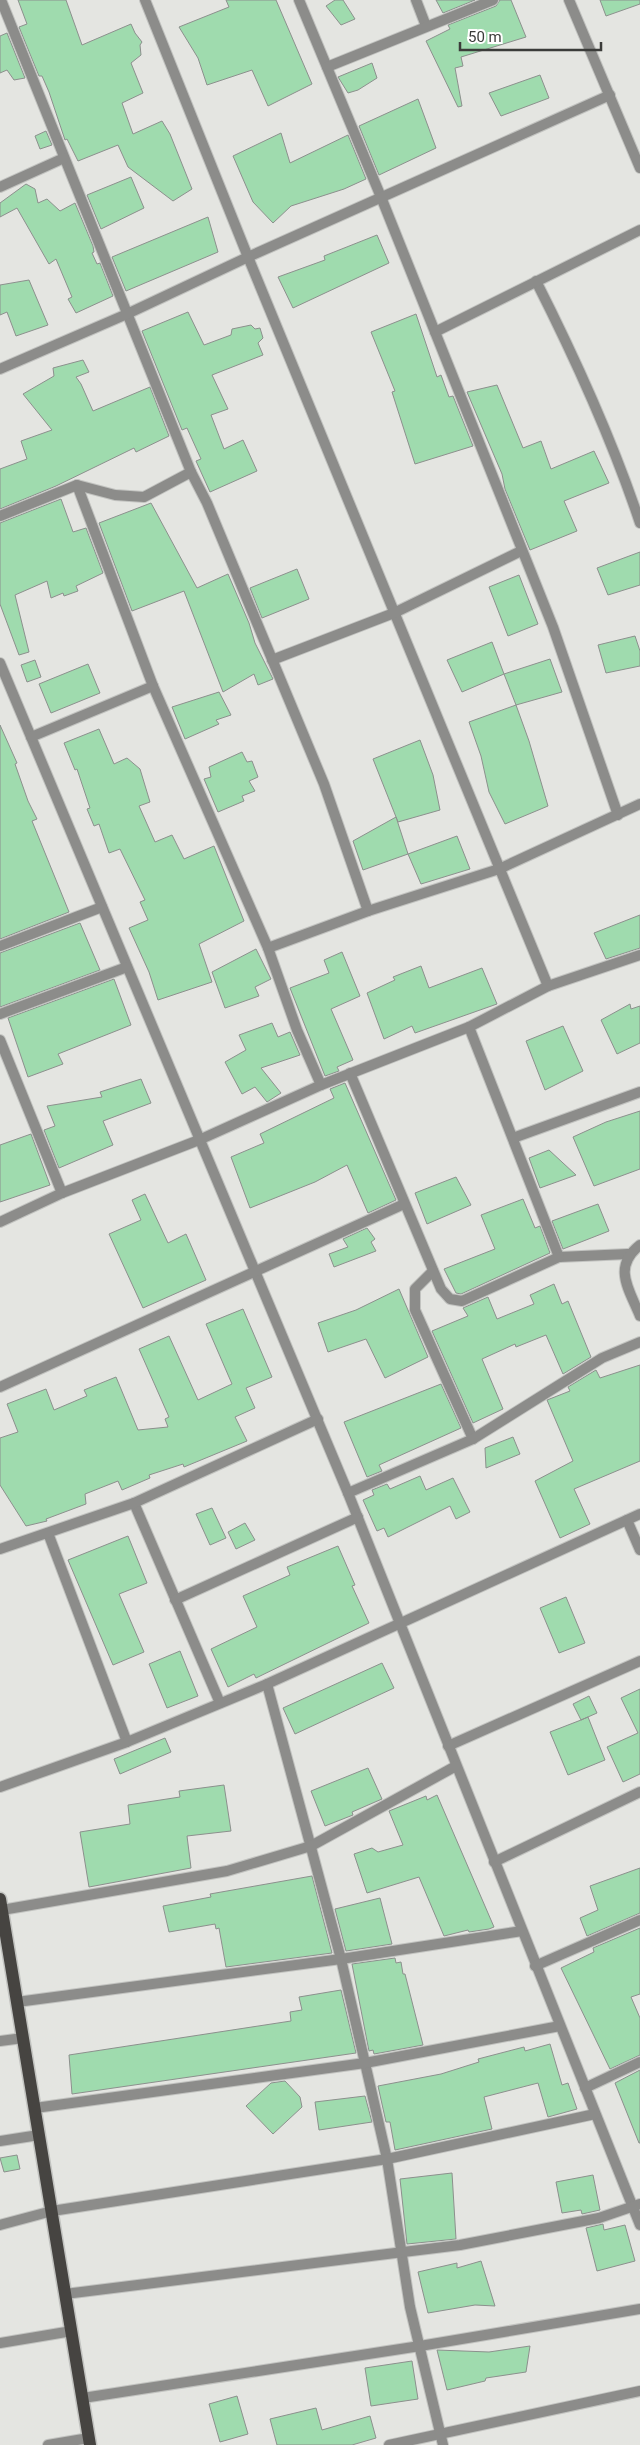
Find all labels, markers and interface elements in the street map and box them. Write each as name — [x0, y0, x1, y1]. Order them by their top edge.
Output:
scale bar — [460, 20, 601, 52]
text: 50 m — [468, 28, 502, 46]

